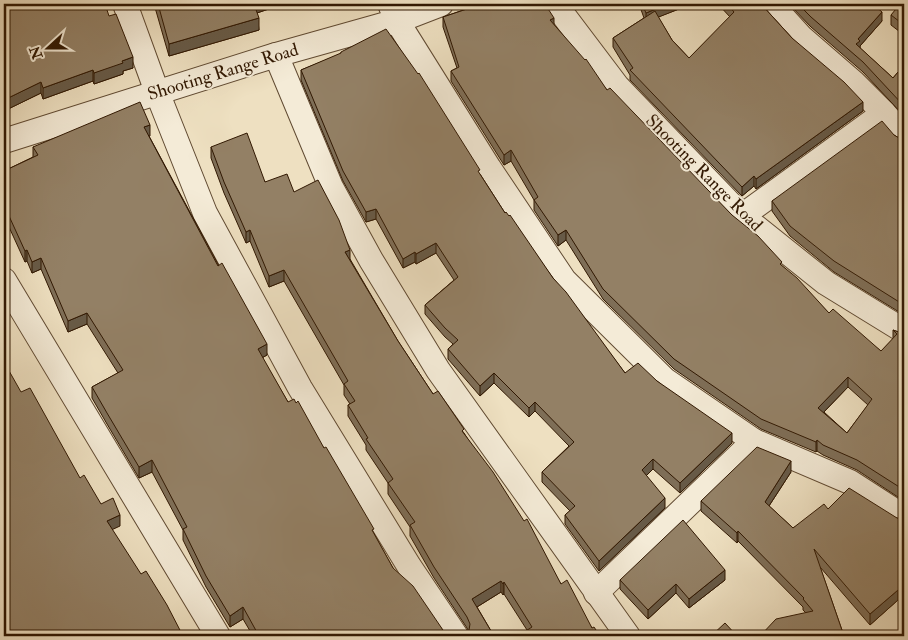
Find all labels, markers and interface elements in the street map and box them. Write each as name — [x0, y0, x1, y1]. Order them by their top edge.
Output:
north arrow — [22, 22, 72, 72]
street label: Shooting Range Road — [145, 38, 301, 106]
text: N — [26, 43, 47, 62]
street label: Shooting Range Road — [640, 109, 768, 237]

